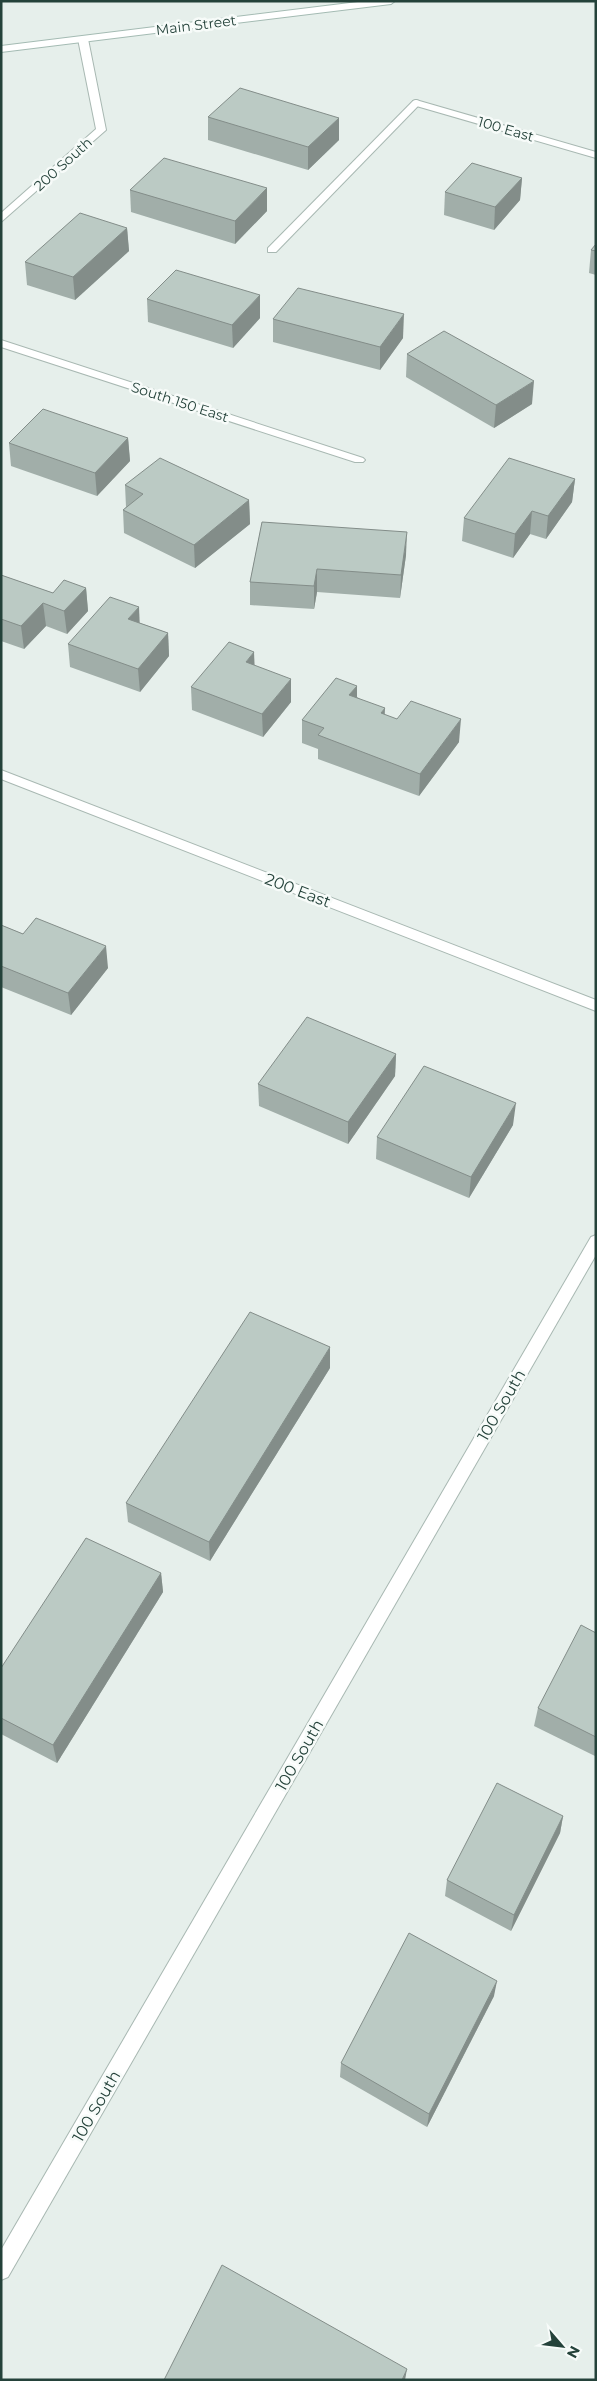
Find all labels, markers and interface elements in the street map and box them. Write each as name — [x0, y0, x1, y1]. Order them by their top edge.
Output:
street label: Main Street — [155, 11, 238, 39]
street label: 100 East — [476, 112, 536, 146]
street label: 200 South — [30, 133, 96, 195]
street label: South 150 East — [129, 378, 231, 426]
street label: 200 East — [262, 869, 334, 912]
street label: 100 South — [473, 1366, 529, 1444]
street label: 100 South — [271, 1716, 327, 1794]
street label: 100 South — [68, 2067, 124, 2145]
north arrow — [537, 2321, 587, 2371]
text: N — [563, 2343, 584, 2361]

